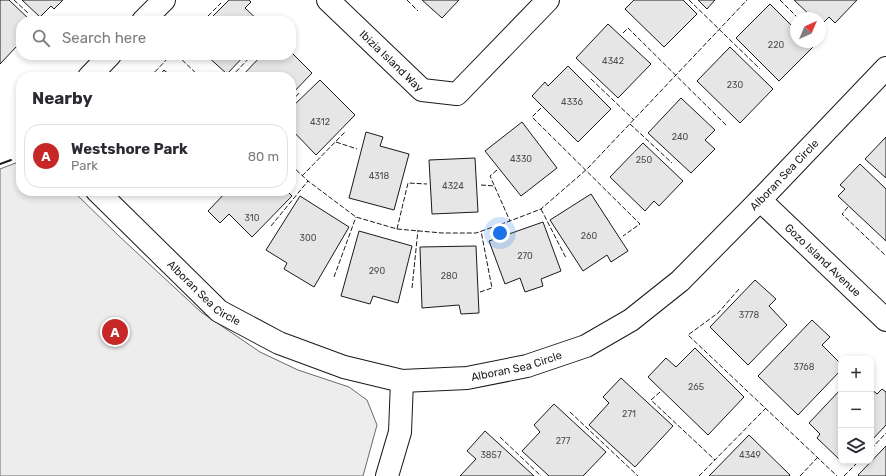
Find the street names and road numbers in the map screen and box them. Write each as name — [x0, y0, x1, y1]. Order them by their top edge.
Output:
street label: Ibizia Island Way — [357, 27, 426, 94]
street label: Alboran Sea Circle — [747, 137, 821, 213]
street label: Gozo Island Avenue — [782, 221, 864, 299]
street label: Alboran Sea Circle — [165, 257, 243, 328]
street label: Alboran Sea Circle — [470, 348, 563, 384]

